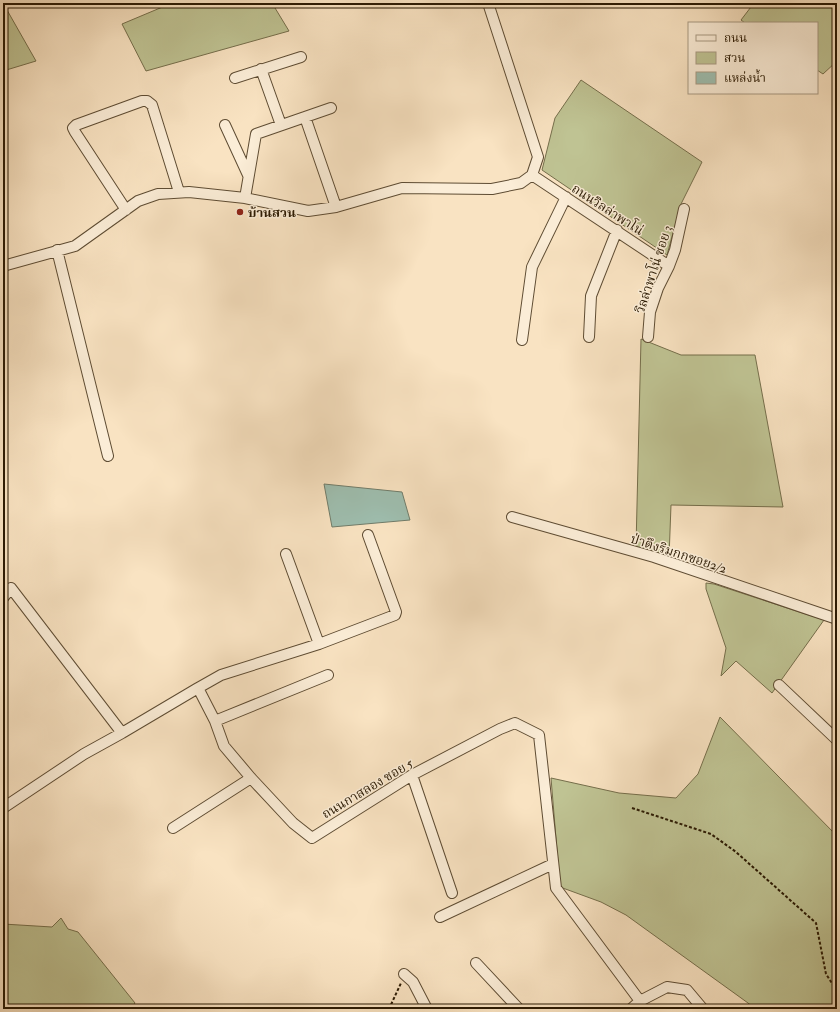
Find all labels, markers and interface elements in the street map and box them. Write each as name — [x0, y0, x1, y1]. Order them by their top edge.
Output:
legend — [688, 22, 818, 94]
text: ถนน — [724, 31, 747, 46]
text: สวน — [724, 51, 746, 66]
text: แหล่งน้ำ — [724, 69, 766, 86]
street label: ถนนวิลล่าพาโน่ — [568, 180, 647, 239]
place label: บ้านสวน — [248, 205, 296, 221]
marker: บ้านสวน — [235, 207, 245, 217]
street label: วิลล่าพาโน่ ซอย 3 — [631, 223, 676, 315]
street label: ป่าตึงริมกกซอย2/2 — [629, 531, 729, 577]
street label: ถนนกาสลอง ซอย 5 — [319, 755, 416, 822]

